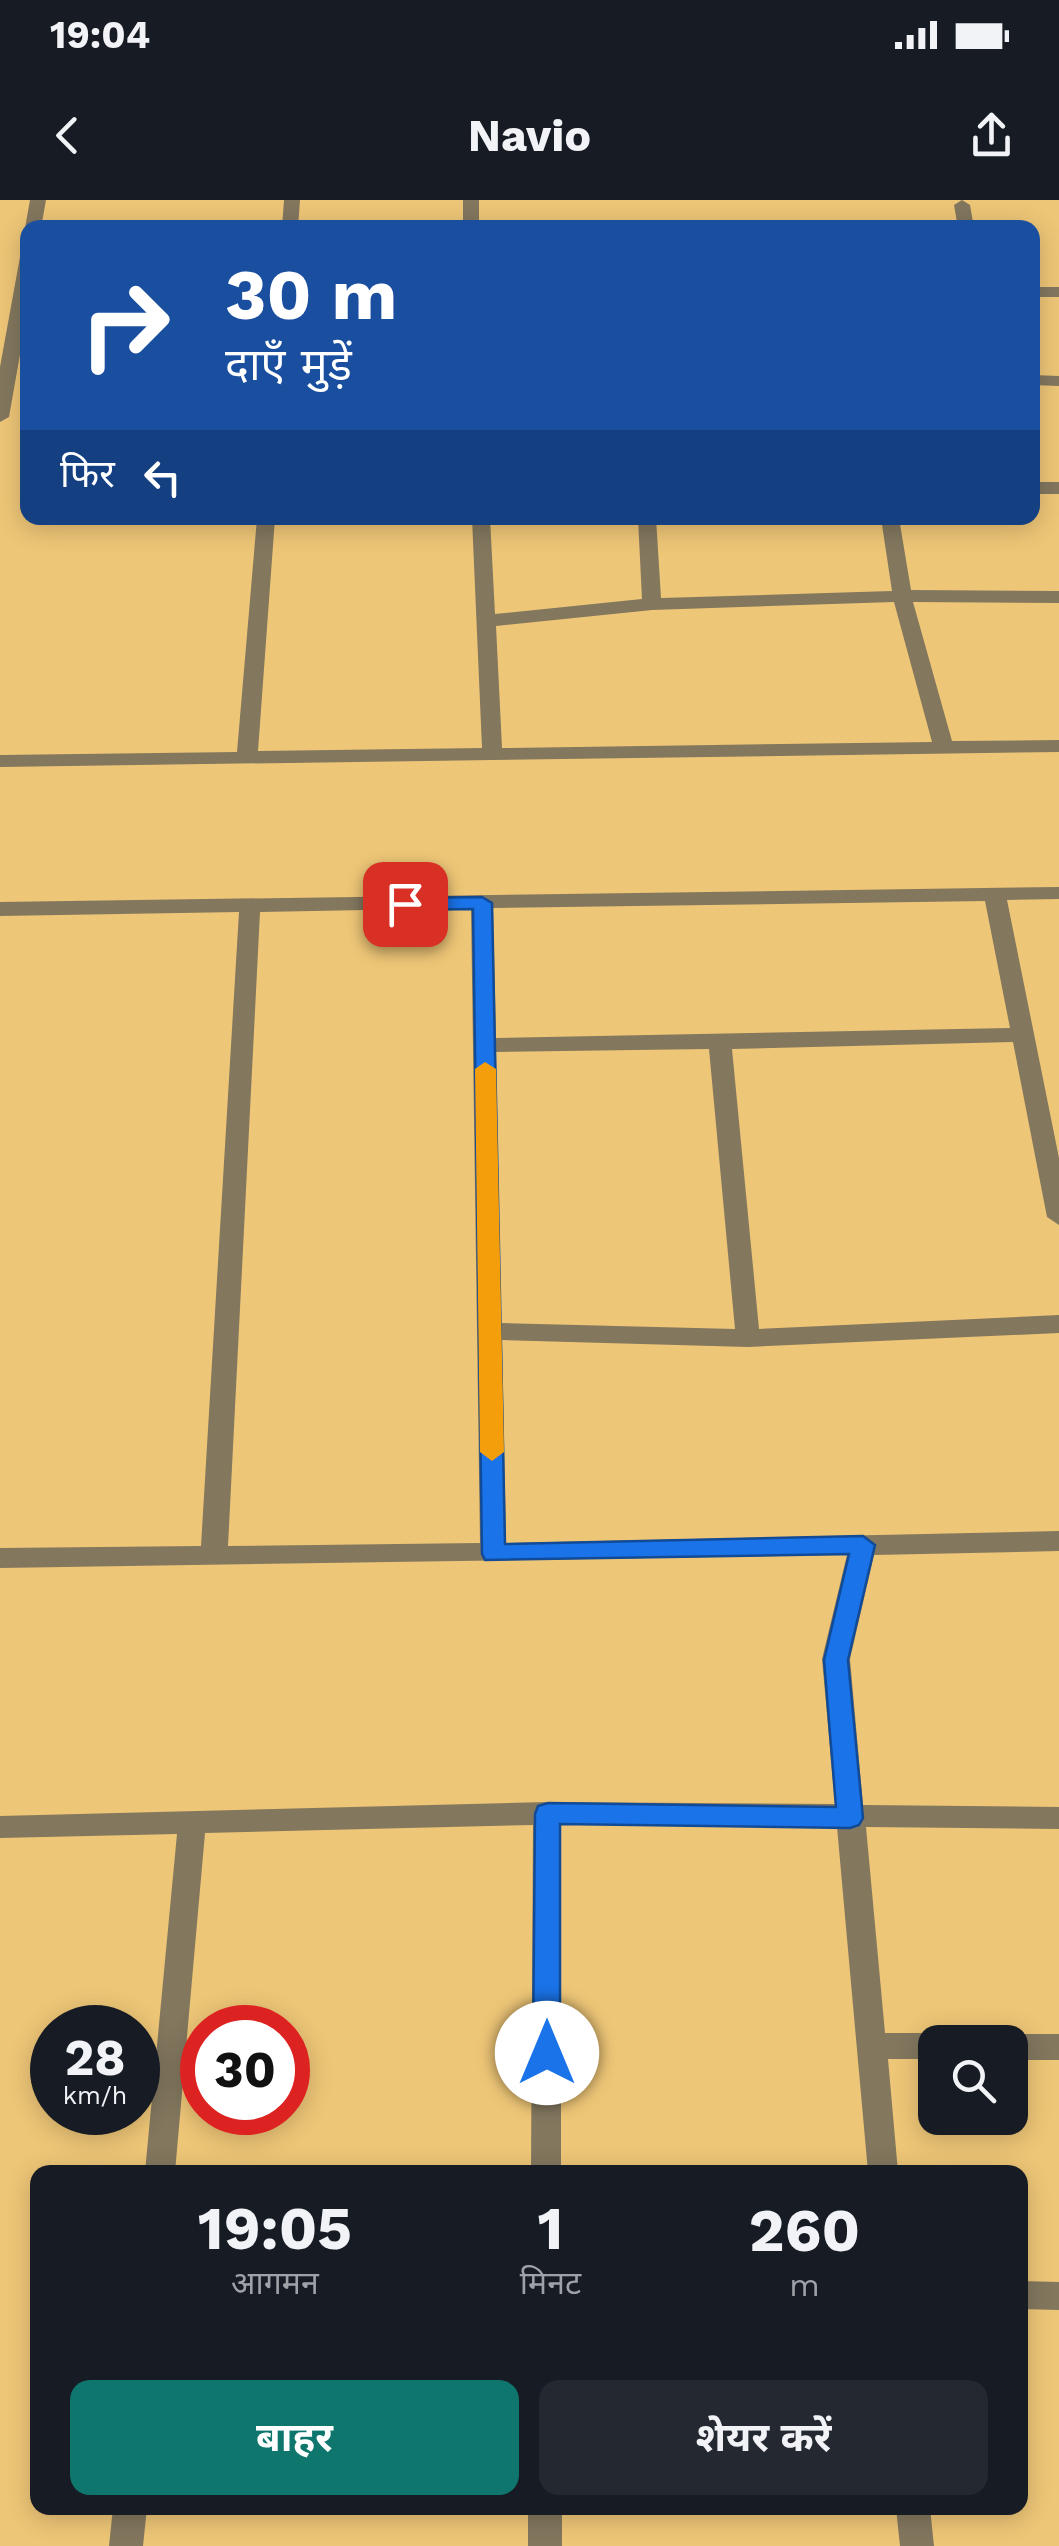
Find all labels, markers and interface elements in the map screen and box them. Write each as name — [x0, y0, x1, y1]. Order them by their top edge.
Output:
text: 19:04 — [50, 13, 150, 57]
icon: back — [40, 108, 95, 163]
icon: share — [964, 108, 1019, 163]
text: Navio — [468, 109, 591, 162]
text: 30 m — [225, 254, 397, 336]
icon: right — [60, 260, 190, 390]
text: दाएँ मुड़ें — [225, 338, 352, 391]
icon: left — [135, 450, 190, 505]
text: फिर — [60, 452, 115, 496]
pin — [363, 862, 448, 947]
icon: arrive — [378, 877, 433, 932]
position arrow — [495, 2001, 599, 2105]
speed limit sign: 30 — [180, 2005, 310, 2135]
map controls — [918, 2025, 1028, 2135]
button: search — [918, 2025, 1028, 2135]
text: 28 — [64, 2028, 126, 2087]
text: km/h — [63, 2081, 127, 2110]
text: 19:05 — [198, 2193, 352, 2264]
text: 1 — [537, 2193, 563, 2264]
text: 260 — [749, 2195, 860, 2266]
text: आगमन — [231, 2264, 319, 2302]
text: मिनट — [520, 2264, 581, 2302]
text: m — [789, 2266, 820, 2304]
button: बाहर — [70, 2380, 519, 2495]
button: शेयर करें — [539, 2380, 988, 2495]

